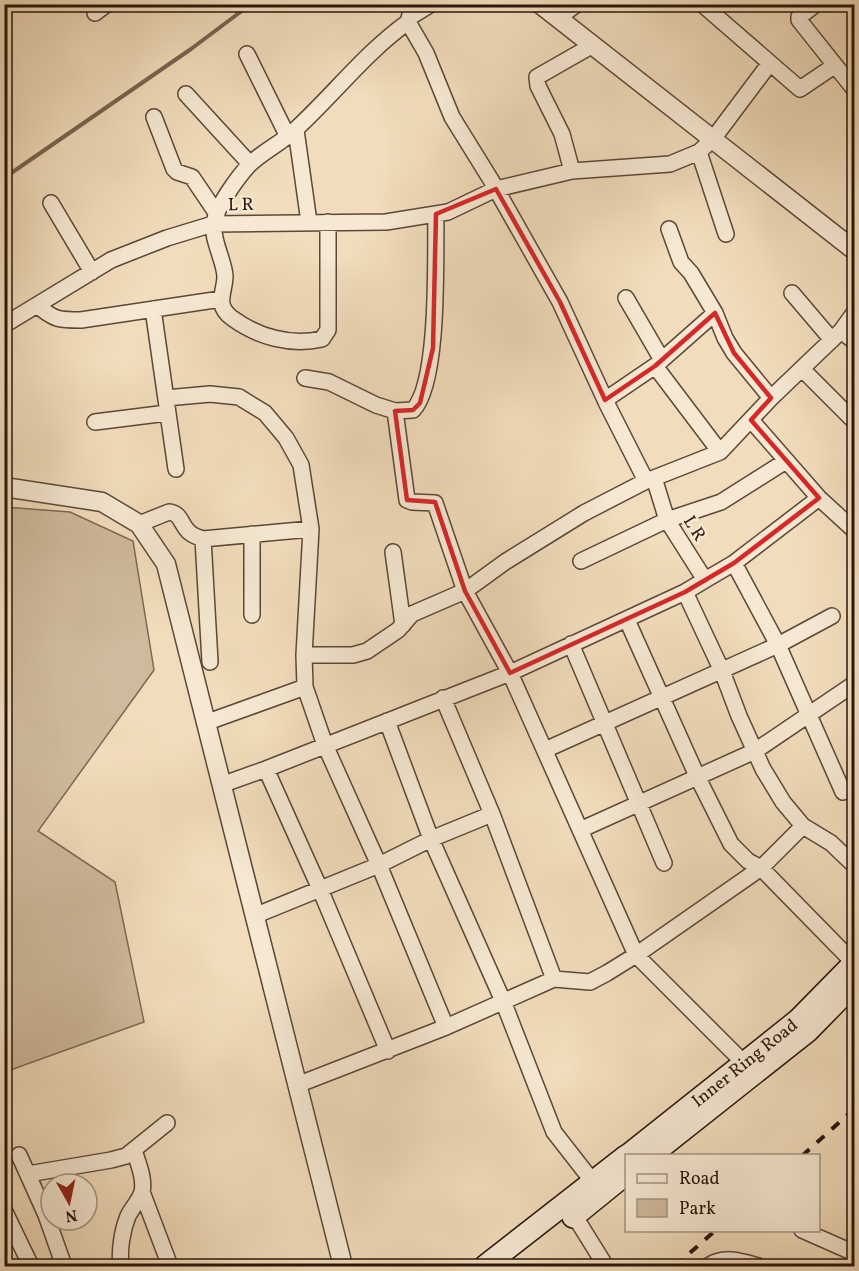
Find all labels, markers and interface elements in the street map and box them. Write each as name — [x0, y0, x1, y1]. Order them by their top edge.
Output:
street label: L R — [228, 193, 254, 218]
street label: L R — [676, 511, 711, 546]
street label: Inner Ring Road — [687, 1014, 804, 1114]
legend — [625, 1154, 820, 1232]
text: Road — [679, 1167, 720, 1192]
north arrow — [39, 1172, 99, 1232]
text: Park — [679, 1197, 716, 1222]
text: N — [63, 1203, 78, 1227]

